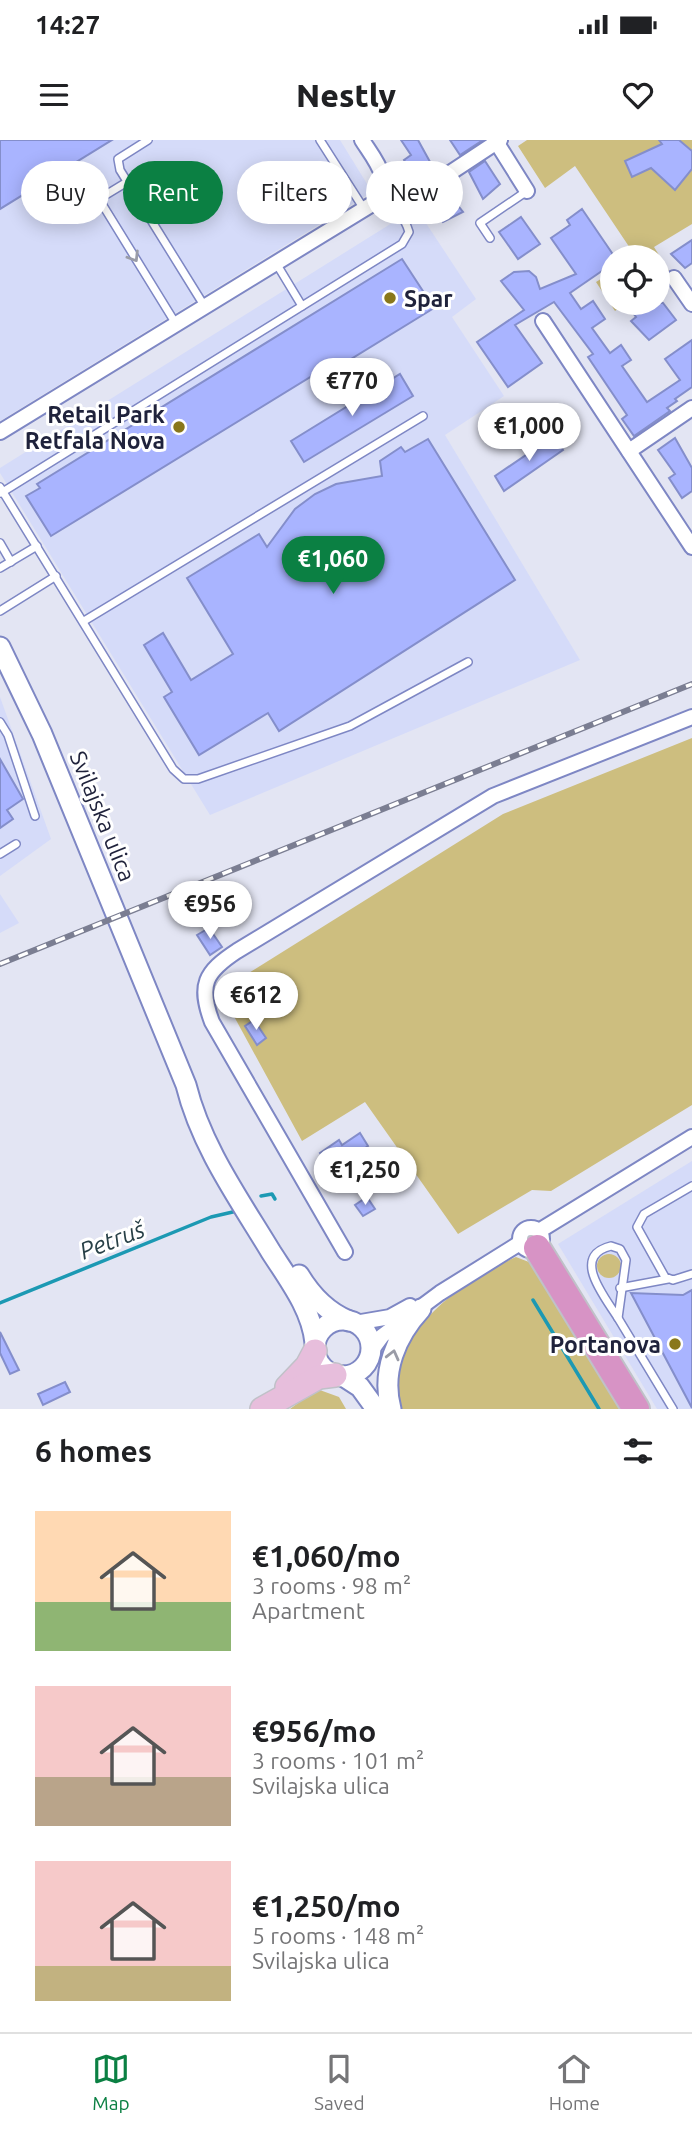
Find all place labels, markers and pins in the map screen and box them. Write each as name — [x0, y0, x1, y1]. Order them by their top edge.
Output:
place label: Spar — [404, 286, 453, 311]
marker: Spar — [382, 290, 398, 306]
pin: €770 — [311, 358, 393, 418]
place label: Retail Park Retfala Nova — [25, 402, 165, 453]
pin: €1,000 — [472, 404, 586, 463]
marker: Retail Park Retfala Nova — [171, 419, 187, 435]
pin: €1,060 — [276, 536, 390, 596]
pin: €956 — [169, 882, 251, 941]
pin: €612 — [215, 972, 297, 1032]
pin: €1,250 — [308, 1147, 422, 1207]
place label: Portanova — [550, 1332, 661, 1357]
marker: Portanova — [667, 1336, 683, 1352]

